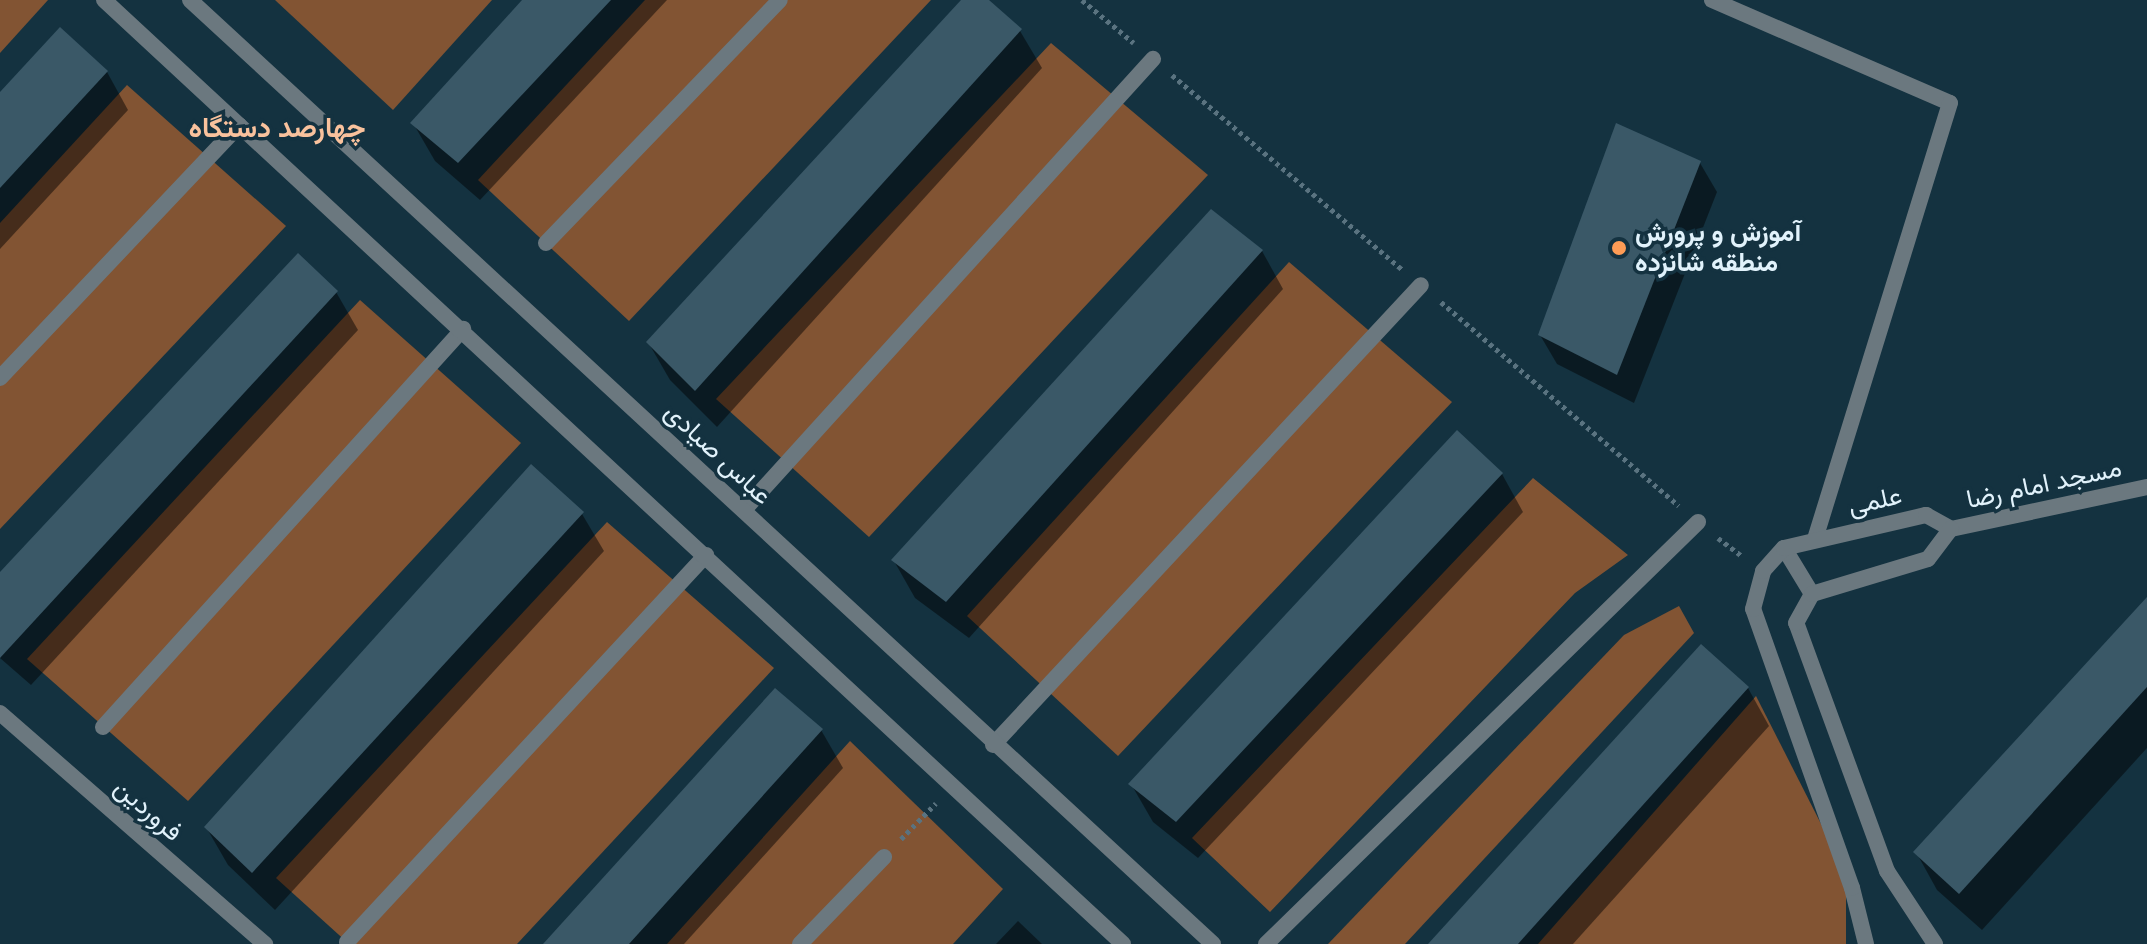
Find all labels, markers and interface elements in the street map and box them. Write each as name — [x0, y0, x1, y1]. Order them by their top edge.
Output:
district label: چهارصد دستگاه — [188, 111, 366, 145]
place label: آموزش و پرورش منطقه شانزده — [1635, 217, 1801, 278]
marker: آموزش و پرورش منطقه شانزده — [1610, 239, 1628, 257]
street label: عباس صیادی — [658, 396, 778, 512]
street label: مسجد امام رضا — [1964, 452, 2124, 516]
street label: علمی — [1845, 480, 1905, 522]
street label: فروردین — [108, 772, 188, 848]

